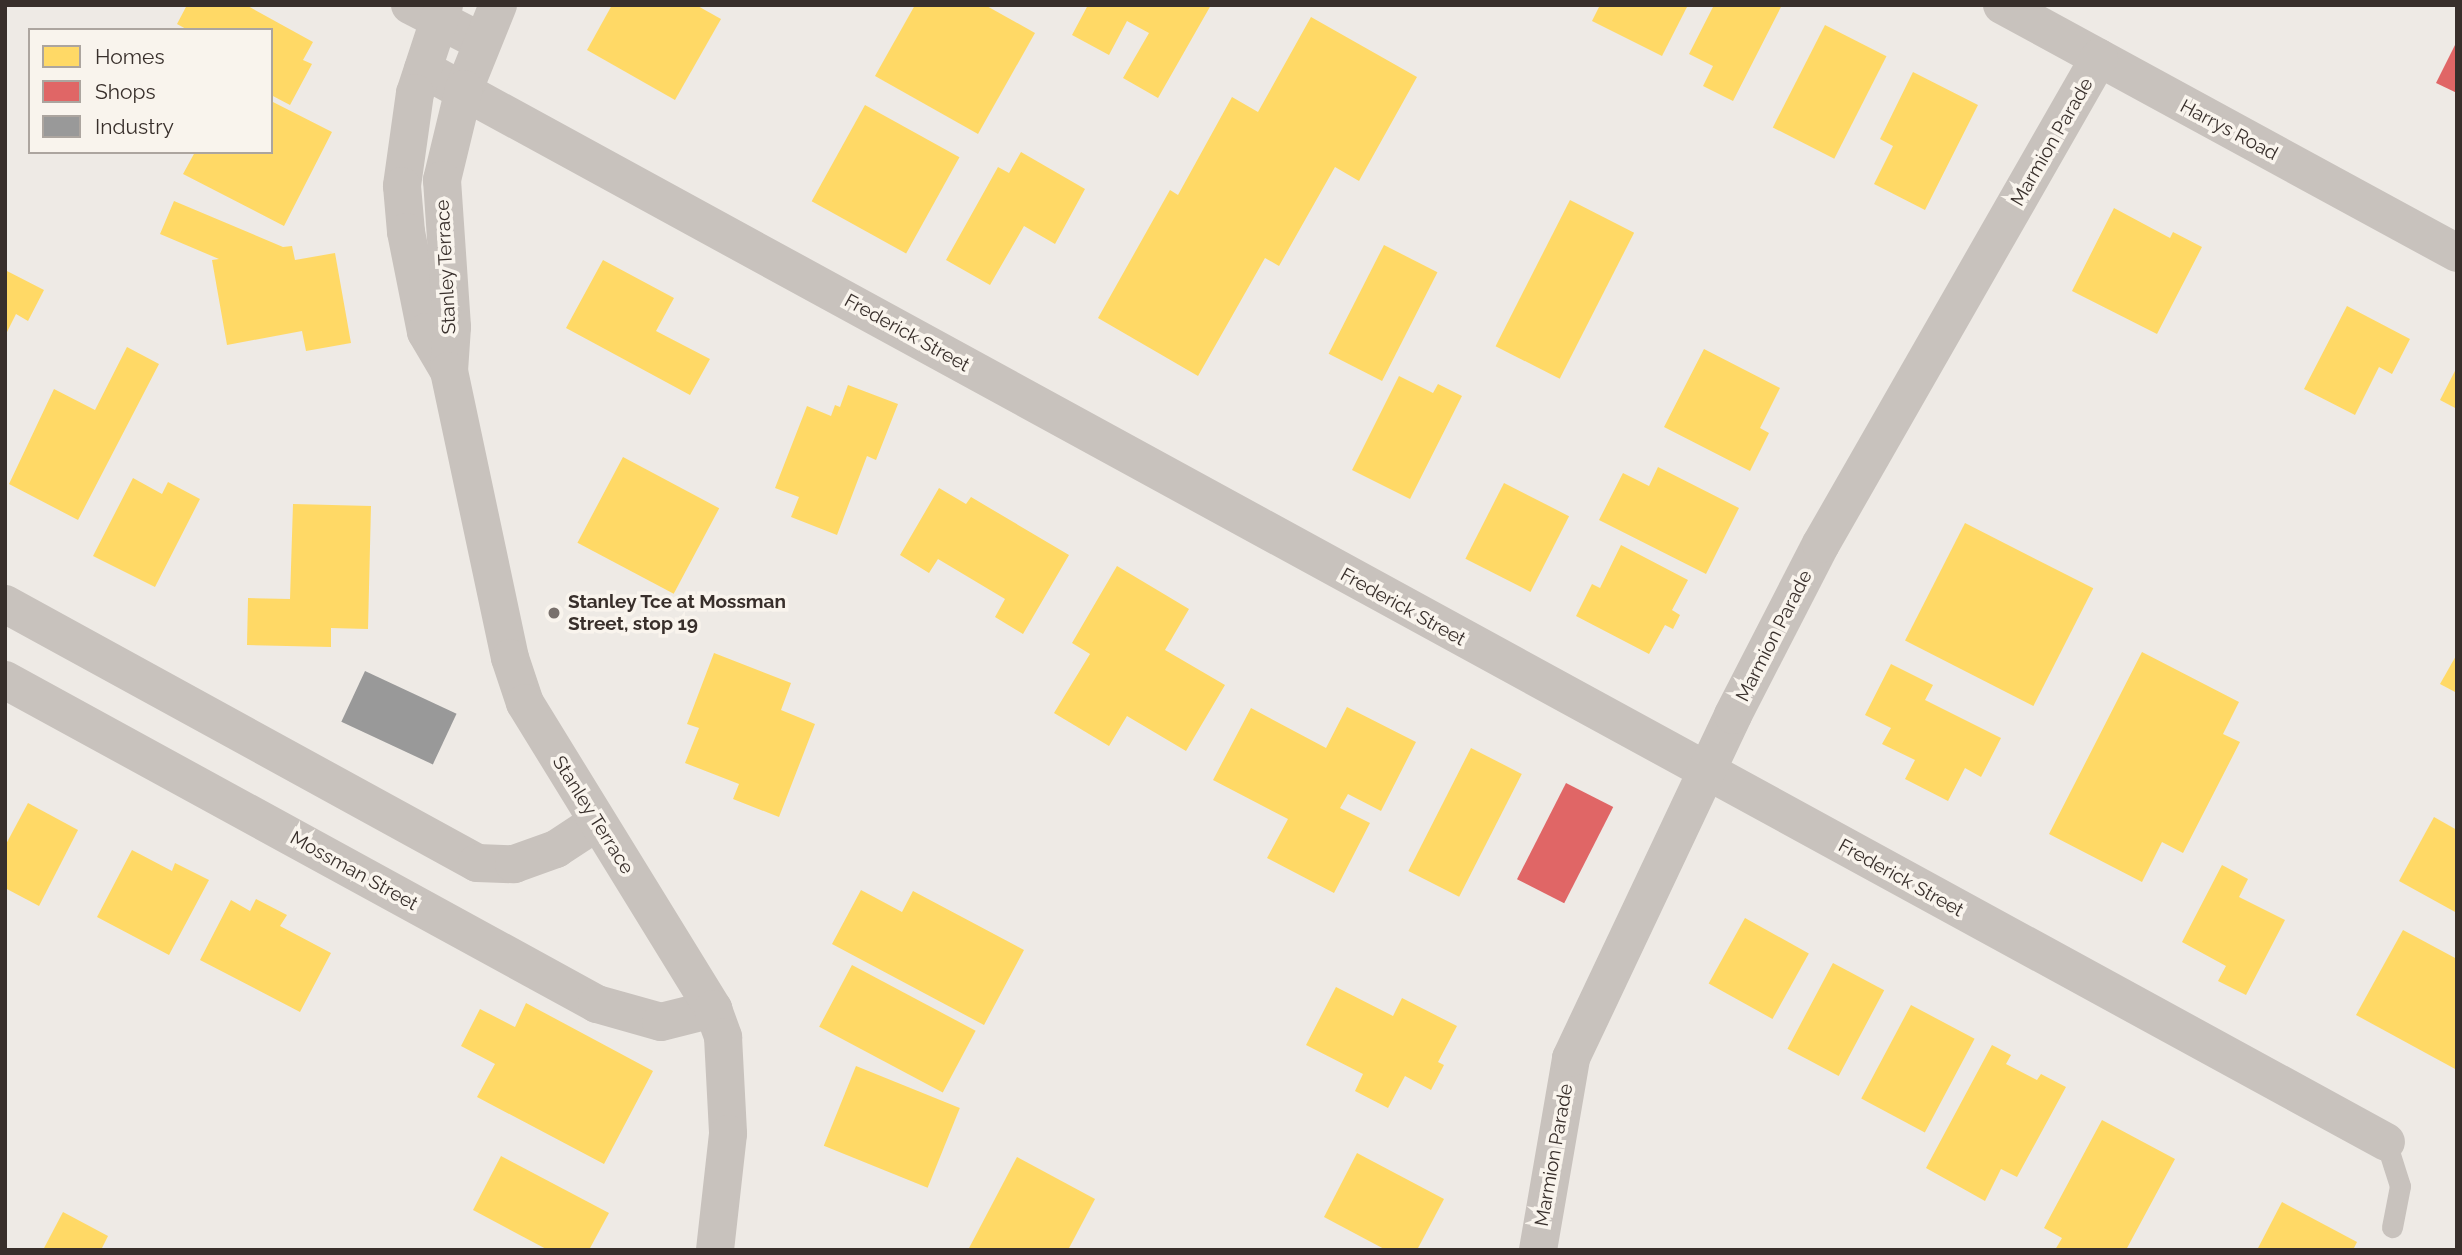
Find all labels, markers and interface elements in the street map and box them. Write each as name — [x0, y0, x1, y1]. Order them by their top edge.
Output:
legend — [28, 28, 273, 154]
text: Homes — [95, 44, 165, 69]
street label: Marmion Parade — [2006, 74, 2098, 210]
text: Shops — [95, 79, 156, 104]
street label: Harrys Road — [2176, 95, 2282, 165]
text: Industry — [95, 114, 174, 139]
street label: Stanley Terrace — [431, 198, 461, 336]
street label: Frederick Street — [840, 289, 974, 377]
street label: Frederick Street — [1336, 563, 1470, 651]
street label: Marmion Parade — [1731, 566, 1817, 706]
place label: Stanley Tce at Mossman Street, stop 19 — [568, 591, 787, 635]
marker: Stanley Tce at Mossman Street, stop 19 — [546, 605, 562, 621]
street label: Stanley Terrace — [547, 751, 639, 879]
street label: Mossman Street — [286, 826, 422, 916]
street label: Frederick Street — [1834, 834, 1968, 922]
street label: Marmion Parade — [1530, 1082, 1578, 1228]

